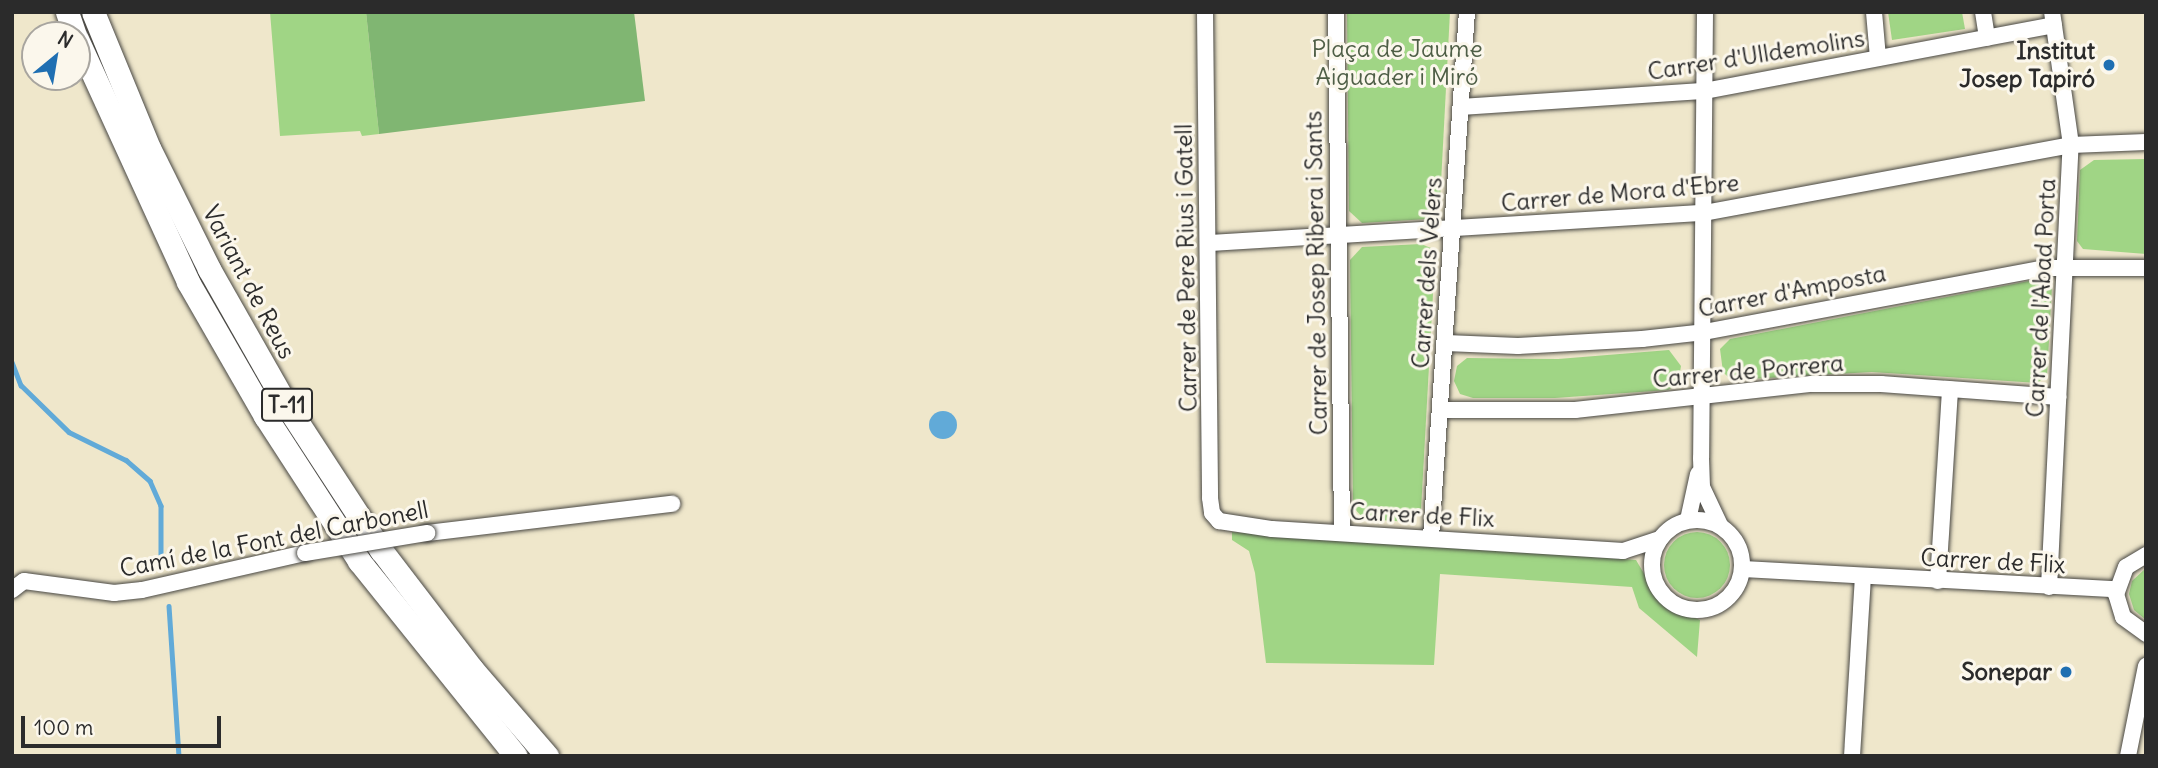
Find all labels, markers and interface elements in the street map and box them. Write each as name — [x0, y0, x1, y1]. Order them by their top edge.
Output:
north arrow — [21, 21, 91, 91]
street label: Carrer d'Ulldemolins — [1645, 24, 1867, 86]
text: N — [54, 26, 77, 53]
park label: Plaça de Jaume Aiguader i Miró — [1311, 35, 1483, 91]
place label: Institut Josep Tapiró — [1959, 37, 2095, 93]
marker: Institut Josep Tapiró — [2101, 57, 2117, 73]
street label: Carrer de Josep Ribera i Sants — [1299, 110, 1333, 436]
street label: Carrer de Pere Rius i Gatell — [1169, 124, 1203, 412]
street label: Carrer de Mora d'Ebre — [1500, 168, 1740, 218]
street label: Carrer dels Velers — [1406, 176, 1448, 370]
street label: Carrer de l'Abad Porta — [2020, 178, 2062, 418]
street label: Variant de Reus — [197, 200, 301, 364]
street label: Carrer d'Amposta — [1696, 259, 1888, 323]
street label: Carrer de Porrera — [1651, 348, 1845, 394]
road number: T-11 — [261, 386, 313, 424]
street label: Camí de la Font del Carbonell — [117, 495, 431, 583]
street label: Carrer de Flix — [1349, 497, 1495, 533]
street label: Carrer de Flix — [1920, 543, 2066, 579]
place label: Sonepar — [1961, 658, 2052, 686]
marker: Sonepar — [2058, 664, 2074, 680]
scale bar — [24, 702, 224, 746]
text: 100 m — [34, 714, 93, 741]

